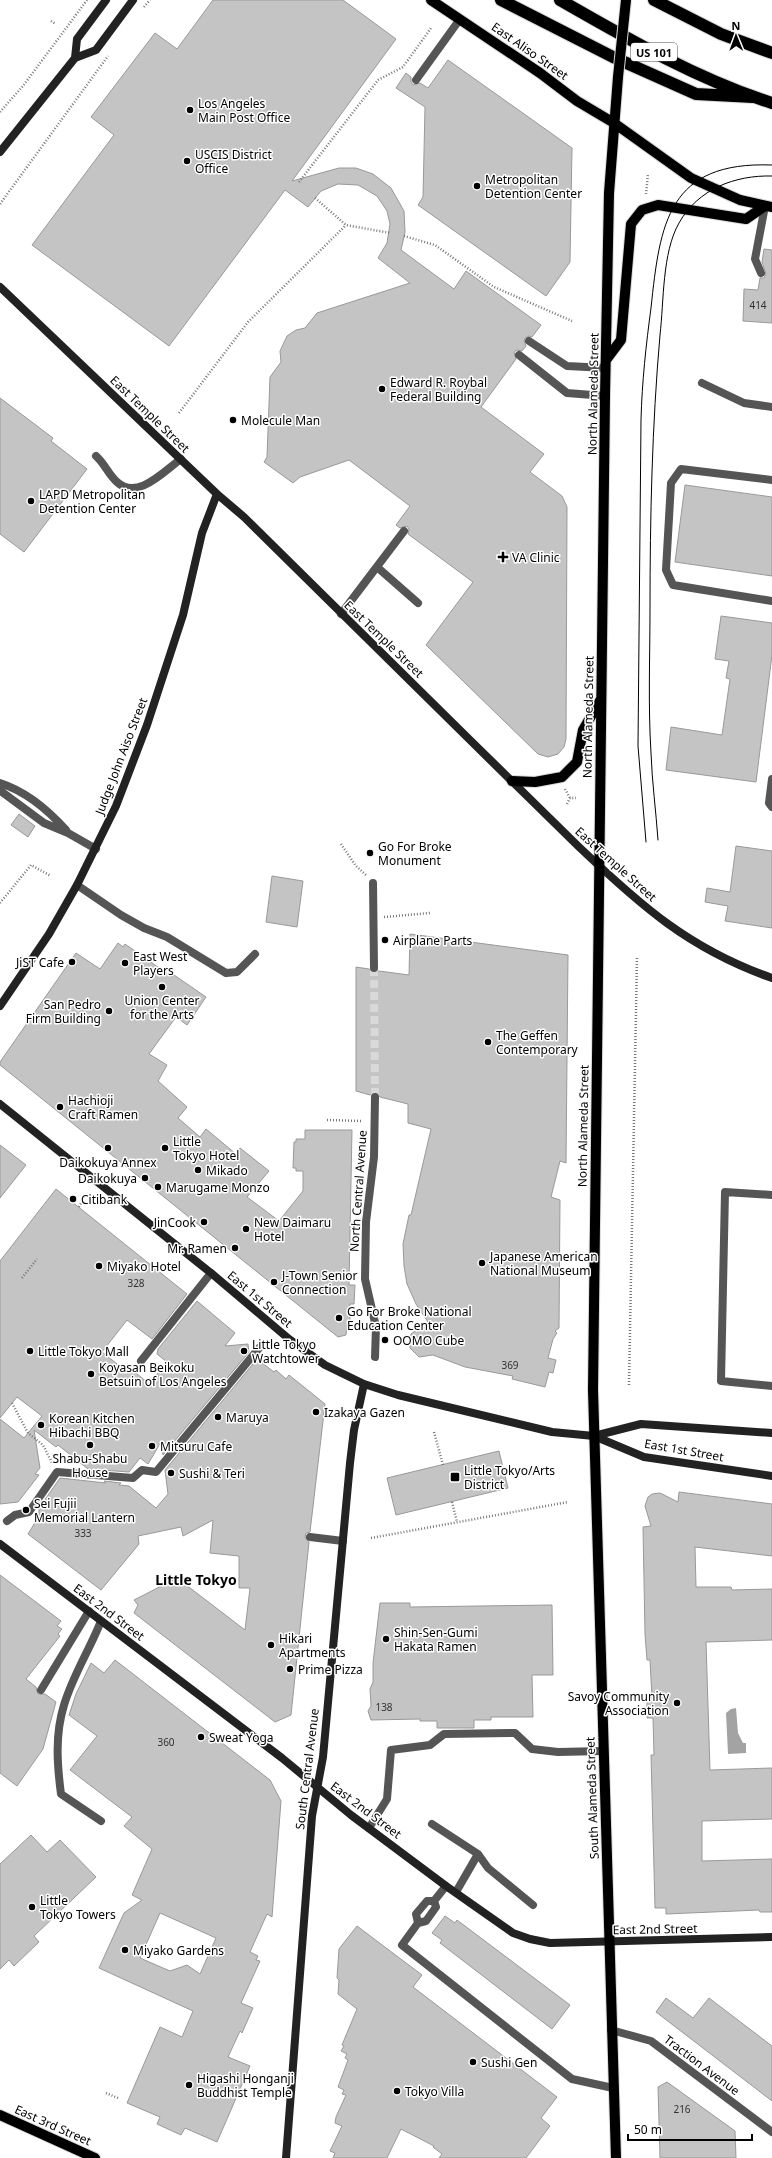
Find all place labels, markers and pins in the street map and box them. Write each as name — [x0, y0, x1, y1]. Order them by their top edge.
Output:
place label: Los Angeles Main Post Office — [198, 95, 290, 126]
marker: Los Angeles Main Post Office — [185, 105, 195, 115]
place label: USCIS District Office — [195, 146, 272, 177]
marker: USCIS District Office — [182, 156, 192, 166]
place label: Metropolitan Detention Center — [485, 171, 582, 202]
marker: Metropolitan Detention Center — [472, 181, 482, 191]
place label: Edward R. Roybal Federal Building — [390, 374, 487, 405]
marker: Edward R. Roybal Federal Building — [377, 384, 387, 394]
place label: Molecule Man — [241, 412, 320, 429]
marker: Molecule Man — [228, 415, 238, 425]
place label: LAPD Metropolitan Detention Center — [39, 486, 145, 517]
marker: LAPD Metropolitan Detention Center — [26, 496, 36, 506]
place label: VA Clinic — [512, 549, 560, 566]
marker: VA Clinic — [497, 551, 509, 563]
place label: Go For Broke Monument — [378, 838, 452, 869]
marker: Go For Broke Monument — [365, 848, 375, 858]
place label: Airplane Parts — [393, 932, 473, 949]
marker: Airplane Parts — [380, 935, 390, 945]
place label: East West Players — [133, 948, 188, 979]
place label: JiST Cafe — [15, 954, 64, 971]
marker: JiST Cafe — [67, 957, 77, 967]
marker: East West Players — [120, 958, 130, 968]
marker: Union Center for the Arts — [157, 982, 167, 992]
place label: Union Center for the Arts — [125, 992, 199, 1023]
place label: San Pedro Firm Building — [26, 996, 101, 1027]
marker: San Pedro Firm Building — [104, 1006, 114, 1016]
place label: The Geffen Contemporary — [496, 1027, 579, 1058]
marker: The Geffen Contemporary — [483, 1037, 493, 1047]
place label: Hachioji Craft Ramen — [68, 1092, 138, 1123]
marker: Hachioji Craft Ramen — [55, 1102, 65, 1112]
place label: Little Tokyo Hotel — [173, 1133, 239, 1164]
marker: Daikokuya Annex — [103, 1143, 113, 1153]
marker: Little Tokyo Hotel — [160, 1143, 170, 1153]
place label: Daikokuya Annex — [59, 1154, 157, 1171]
place label: Mikado — [206, 1162, 248, 1179]
marker: Mikado — [193, 1165, 203, 1175]
place label: Daikokuya — [78, 1170, 137, 1187]
marker: Daikokuya — [140, 1173, 150, 1183]
place label: Marugame Monzo — [166, 1179, 270, 1196]
marker: Marugame Monzo — [153, 1182, 163, 1192]
place label: Citibank — [81, 1191, 128, 1208]
marker: Citibank — [68, 1194, 78, 1204]
place label: JinCook — [153, 1214, 197, 1231]
place label: New Daimaru Hotel — [254, 1214, 331, 1245]
marker: JinCook — [199, 1217, 209, 1227]
marker: New Daimaru Hotel — [241, 1224, 251, 1234]
place label: Mr. Ramen — [167, 1240, 227, 1257]
marker: Mr. Ramen — [230, 1243, 240, 1253]
place label: Japanese American National Museum — [489, 1248, 598, 1279]
place label: Miyako Hotel — [107, 1258, 181, 1275]
marker: Japanese American National Museum — [477, 1258, 487, 1268]
marker: Miyako Hotel — [94, 1261, 104, 1271]
place label: J-Town Senior Connection — [281, 1267, 358, 1298]
marker: J-Town Senior Connection — [269, 1277, 279, 1287]
place label: Go For Broke National Education Center — [347, 1303, 472, 1334]
marker: Go For Broke National Education Center — [334, 1313, 344, 1323]
place label: OOMO Cube — [393, 1332, 465, 1349]
marker: OOMO Cube — [380, 1335, 390, 1345]
place label: Little Tokyo Watchtower — [252, 1336, 320, 1367]
place label: Little Tokyo Mall — [38, 1343, 129, 1360]
marker: Little Tokyo Mall — [25, 1346, 35, 1356]
marker: Little Tokyo Watchtower — [239, 1346, 249, 1356]
place label: Koyasan Beikoku Betsuin of Los Angeles — [99, 1359, 227, 1390]
marker: Koyasan Beikoku Betsuin of Los Angeles — [86, 1369, 96, 1379]
place label: Izakaya Gazen — [324, 1404, 405, 1421]
marker: Izakaya Gazen — [311, 1407, 321, 1417]
place label: Maruya — [226, 1409, 269, 1426]
place label: Korean Kitchen Hibachi BBQ — [49, 1410, 135, 1441]
marker: Maruya — [213, 1412, 223, 1422]
marker: Korean Kitchen Hibachi BBQ — [36, 1420, 46, 1430]
place label: Mitsuru Cafe — [160, 1438, 232, 1455]
marker: Shabu-Shabu House — [85, 1440, 95, 1450]
marker: Mitsuru Cafe — [147, 1441, 157, 1451]
place label: Shabu-Shabu House — [53, 1450, 127, 1481]
place label: Little Tokyo/Arts District — [464, 1462, 555, 1493]
place label: Sushi & Teri — [179, 1465, 245, 1482]
marker: Sushi & Teri — [166, 1468, 176, 1478]
marker: Little Tokyo/Arts District — [449, 1471, 461, 1483]
place label: Sei Fujii Memorial Lantern — [34, 1495, 135, 1526]
marker: Sei Fujii Memorial Lantern — [21, 1505, 31, 1515]
place label: Shin-Sen-Gumi Hakata Ramen — [394, 1624, 478, 1655]
place label: Hikari Apartments — [279, 1630, 346, 1661]
marker: Shin-Sen-Gumi Hakata Ramen — [381, 1634, 391, 1644]
marker: Hikari Apartments — [266, 1640, 276, 1650]
place label: Prime Pizza — [298, 1661, 363, 1678]
marker: Prime Pizza — [285, 1664, 295, 1674]
place label: Savoy Community Association — [568, 1688, 670, 1719]
marker: Savoy Community Association — [672, 1698, 682, 1708]
place label: Sweat Yoga — [209, 1729, 274, 1746]
marker: Sweat Yoga — [196, 1732, 206, 1742]
place label: Little Tokyo Towers — [40, 1892, 116, 1923]
marker: Little Tokyo Towers — [27, 1902, 37, 1912]
place label: Miyako Gardens — [133, 1942, 224, 1959]
marker: Miyako Gardens — [120, 1945, 130, 1955]
place label: Sushi Gen — [481, 2054, 537, 2071]
marker: Sushi Gen — [468, 2057, 478, 2067]
place label: Higashi Honganji Buddhist Temple — [197, 2070, 294, 2101]
marker: Higashi Honganji Buddhist Temple — [184, 2080, 194, 2090]
place label: Tokyo Villa — [405, 2083, 464, 2100]
marker: Tokyo Villa — [392, 2086, 402, 2096]

